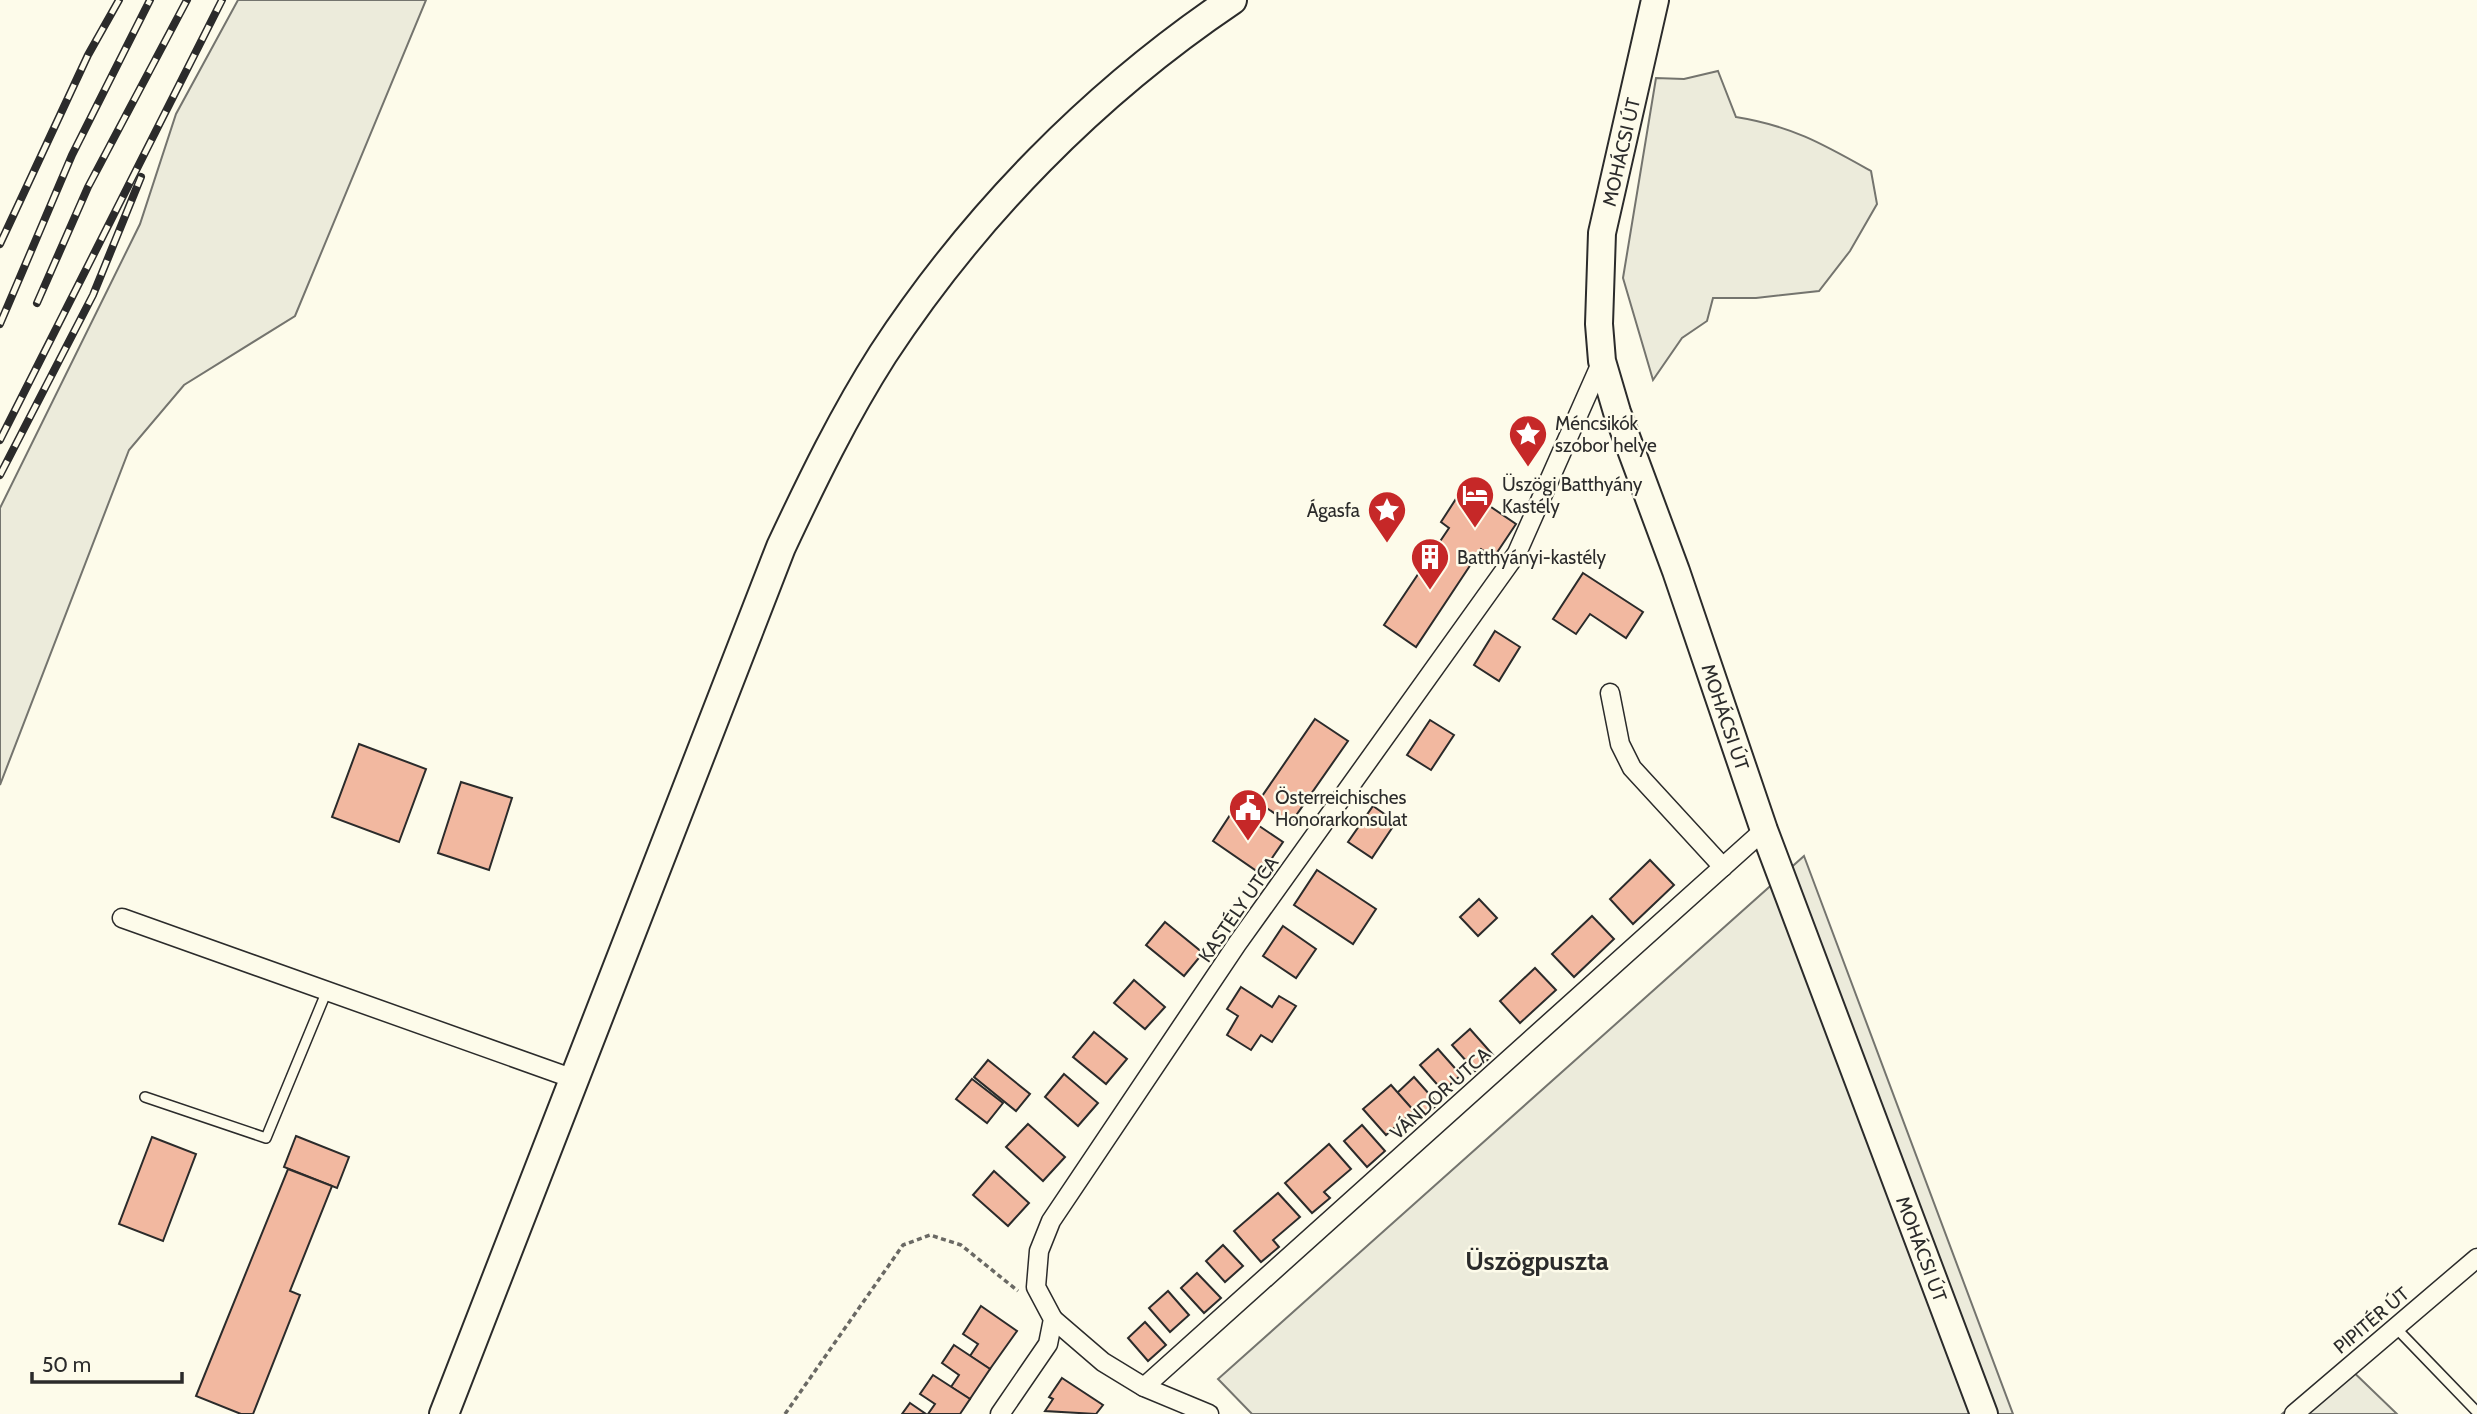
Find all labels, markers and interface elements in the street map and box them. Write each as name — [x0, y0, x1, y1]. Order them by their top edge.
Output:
street label: MOHÁCSI ÚT — [1597, 95, 1645, 209]
place label: Méncsikók szobor helye — [1555, 412, 1657, 457]
place icon: Méncsikók szobor helye — [1507, 413, 1549, 468]
place label: Üszögi Batthyány Kastély — [1502, 473, 1643, 518]
hotel icon: Üszögi Batthyány Kastély — [1454, 474, 1496, 529]
place icon: Ágasfa — [1366, 489, 1408, 544]
place label: Ágasfa — [1307, 498, 1360, 522]
building icon: Batthyányi-kastély — [1409, 536, 1451, 591]
place label: Batthyányi-kastély — [1457, 546, 1607, 569]
street label: MOHÁCSI ÚT — [1696, 661, 1754, 773]
place label: Österreichisches Honorarkonsulat — [1275, 786, 1408, 831]
public building icon: Österreichisches Honorarkonsulat — [1227, 787, 1269, 842]
street label: KASTÉLY UTCA — [1193, 851, 1283, 967]
street label: VÁNDOR UTCA — [1385, 1041, 1495, 1144]
street label: MOHÁCSI ÚT — [1891, 1193, 1952, 1305]
district label: Üszögpuszta — [1465, 1245, 1609, 1277]
street label: PIPITÉR ÚT — [2328, 1281, 2414, 1359]
scale bar — [32, 1340, 182, 1384]
text: 50 m — [42, 1352, 91, 1377]

